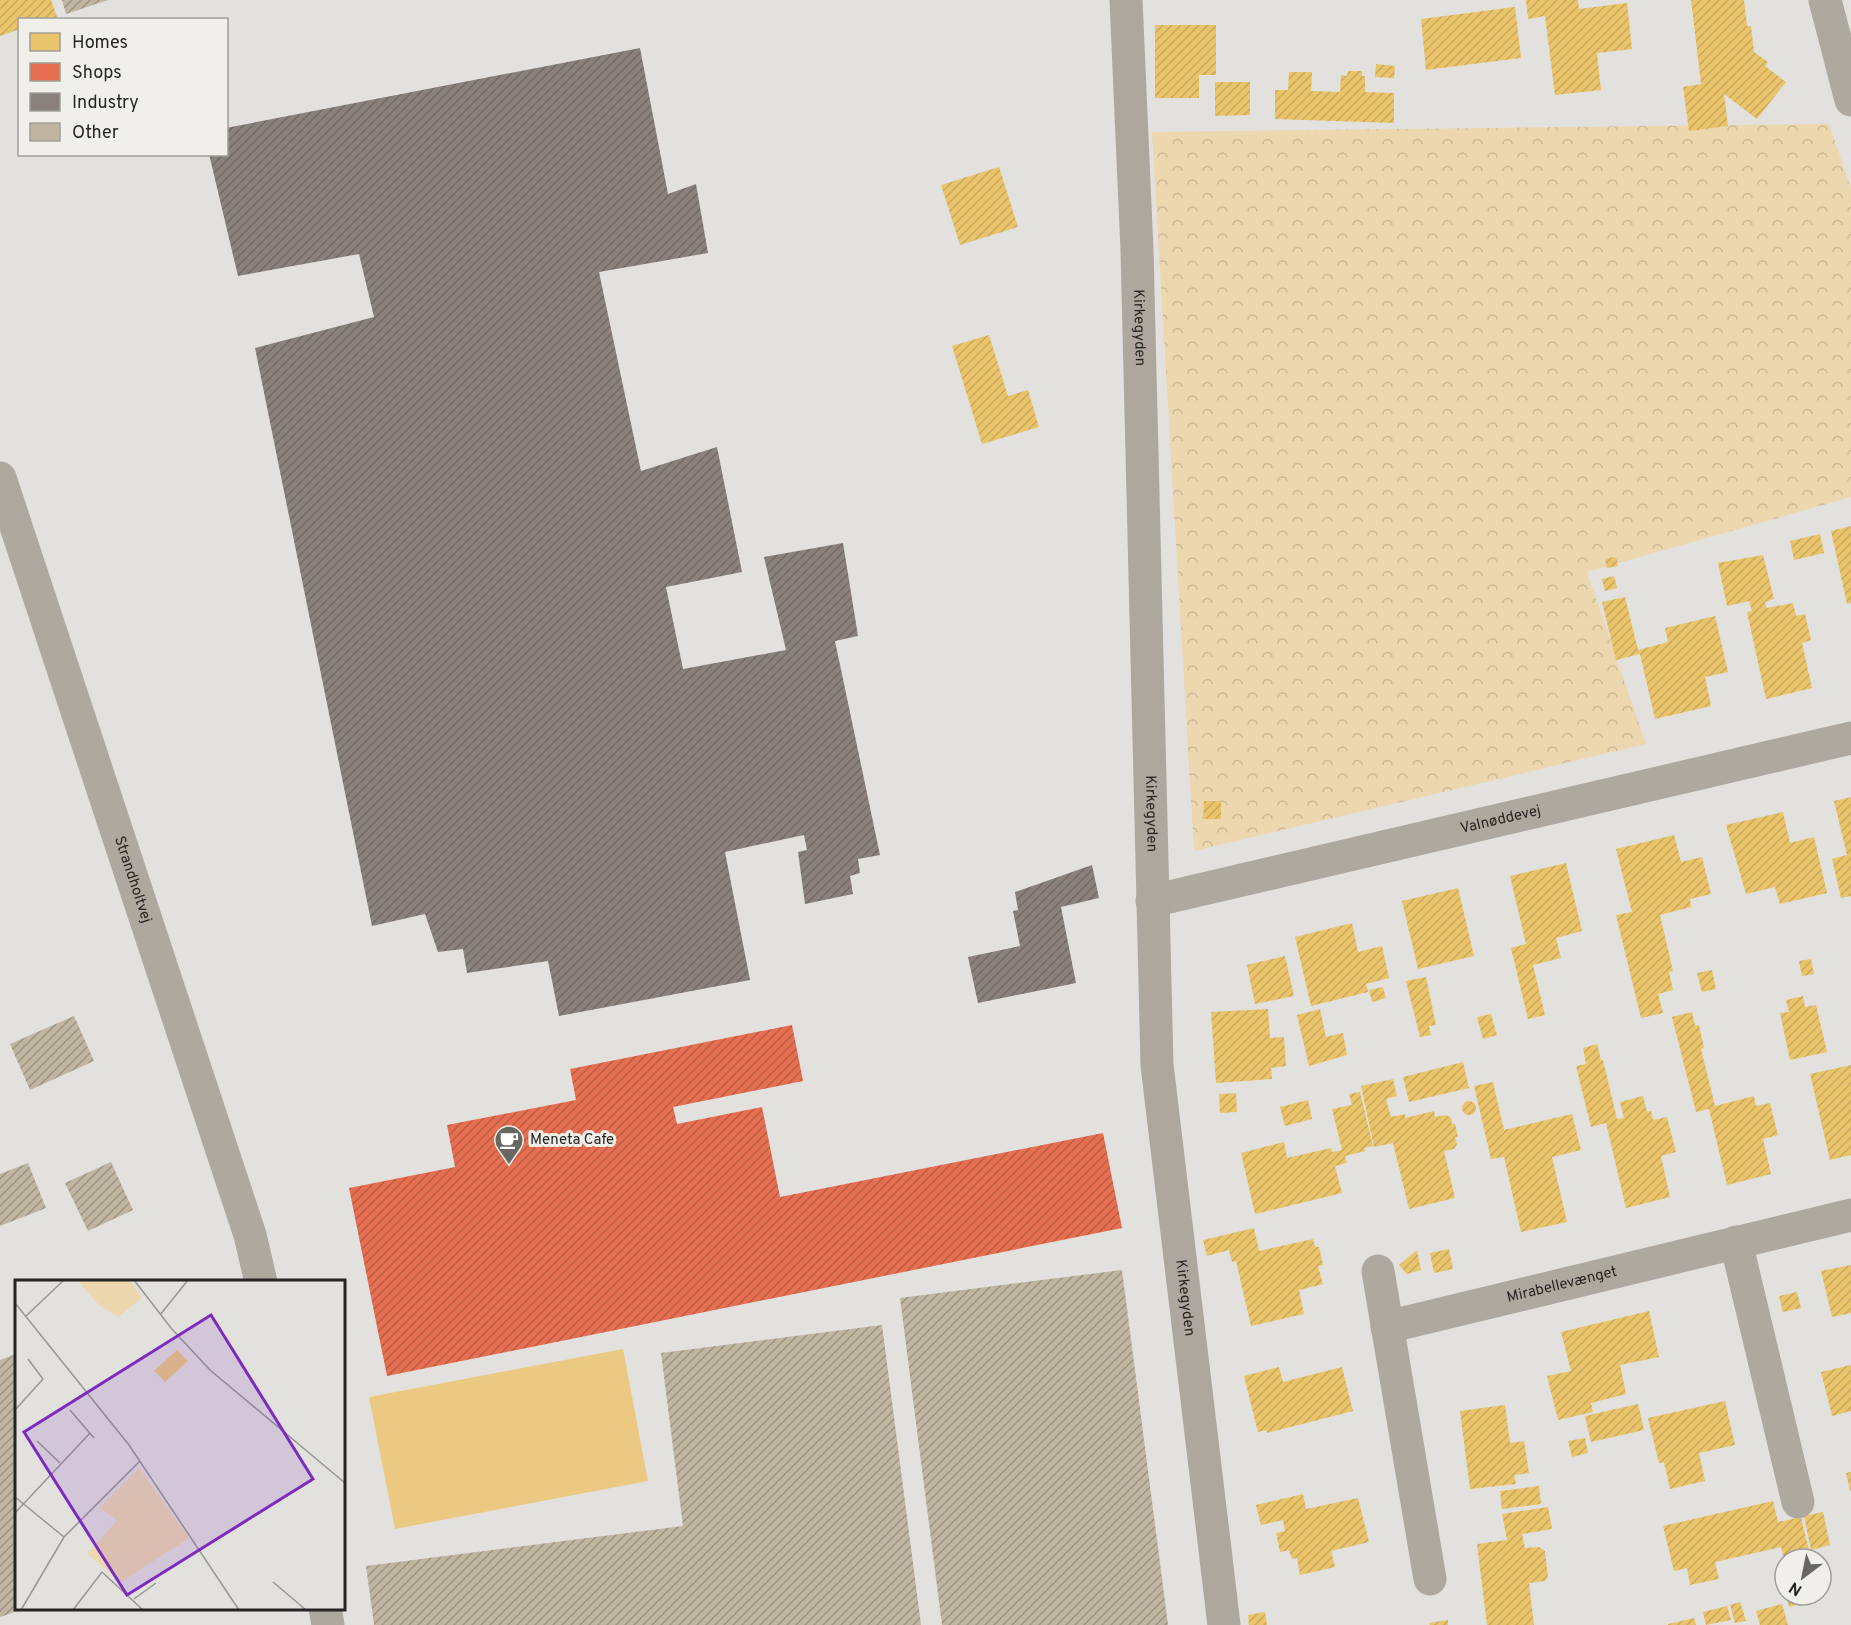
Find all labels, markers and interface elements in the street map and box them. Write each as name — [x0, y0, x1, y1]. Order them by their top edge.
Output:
legend — [18, 18, 228, 156]
text: Homes — [72, 32, 128, 55]
text: Shops — [72, 62, 122, 85]
text: Industry — [72, 92, 139, 115]
text: Other — [72, 122, 119, 145]
street label: Kirkegyden — [1128, 289, 1149, 366]
street label: Kirkegyden — [1140, 775, 1161, 852]
street label: Valnøddevej — [1459, 801, 1543, 838]
street label: Strandholtvej — [109, 834, 156, 926]
cafe icon: Meneta Cafe — [493, 1124, 525, 1166]
place label: Meneta Cafe — [530, 1131, 614, 1150]
street label: Kirkegyden — [1171, 1259, 1199, 1337]
street label: Mirabellevænget — [1505, 1262, 1619, 1307]
inset map — [15, 1280, 345, 1610]
north arrow — [1773, 1547, 1833, 1607]
text: N — [1786, 1576, 1806, 1600]

